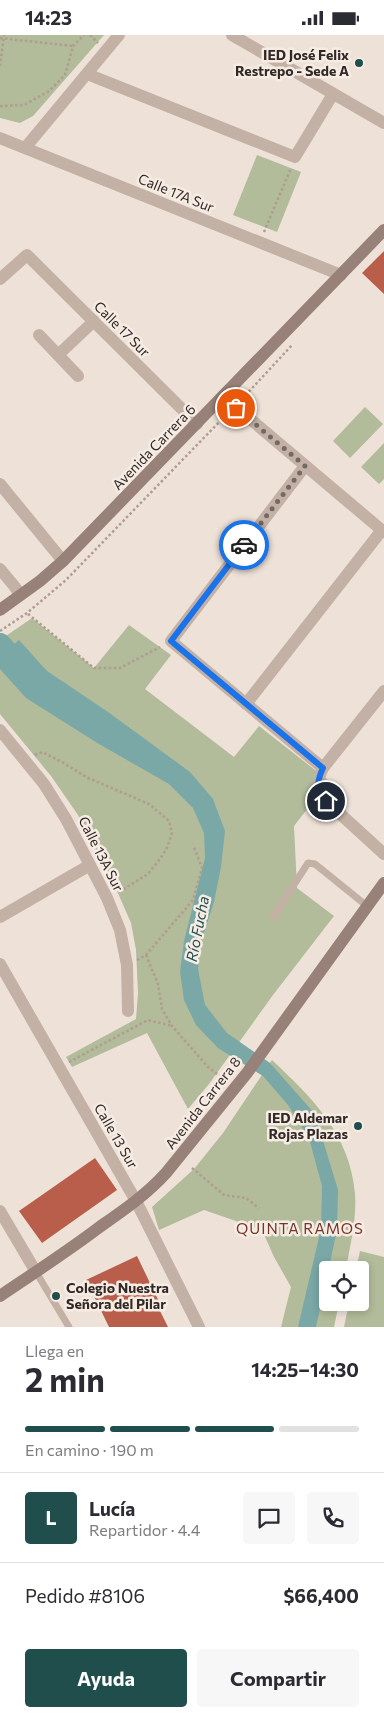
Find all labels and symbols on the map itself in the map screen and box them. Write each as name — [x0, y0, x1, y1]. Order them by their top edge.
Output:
place label: IED José Felix Restrepo - Sede A — [235, 46, 349, 79]
marker: IED José Felix Restrepo - Sede A — [353, 57, 365, 69]
street label: Calle 17A Sur — [136, 170, 217, 216]
street label: Calle 17 Sur — [91, 297, 154, 360]
pin — [215, 387, 257, 429]
street label: Avenida Carrera 6 — [109, 400, 199, 493]
courier — [219, 520, 269, 570]
pin — [305, 780, 347, 822]
street label: Calle 13A Sur — [75, 814, 128, 894]
water label: Río Fucha — [182, 894, 212, 963]
street label: Avenida Carrera 8 — [161, 1053, 244, 1152]
street label: Calle 13 Sur — [91, 1100, 142, 1172]
place label: IED Aldemar Rojas Plazas — [268, 1109, 348, 1142]
marker: IED Aldemar Rojas Plazas — [352, 1120, 364, 1132]
district label: QUINTA RAMOS — [236, 1219, 364, 1237]
place label: Colegio Nuestra Señora del Pilar — [66, 1279, 169, 1312]
marker: Colegio Nuestra Señora del Pilar — [50, 1290, 62, 1302]

